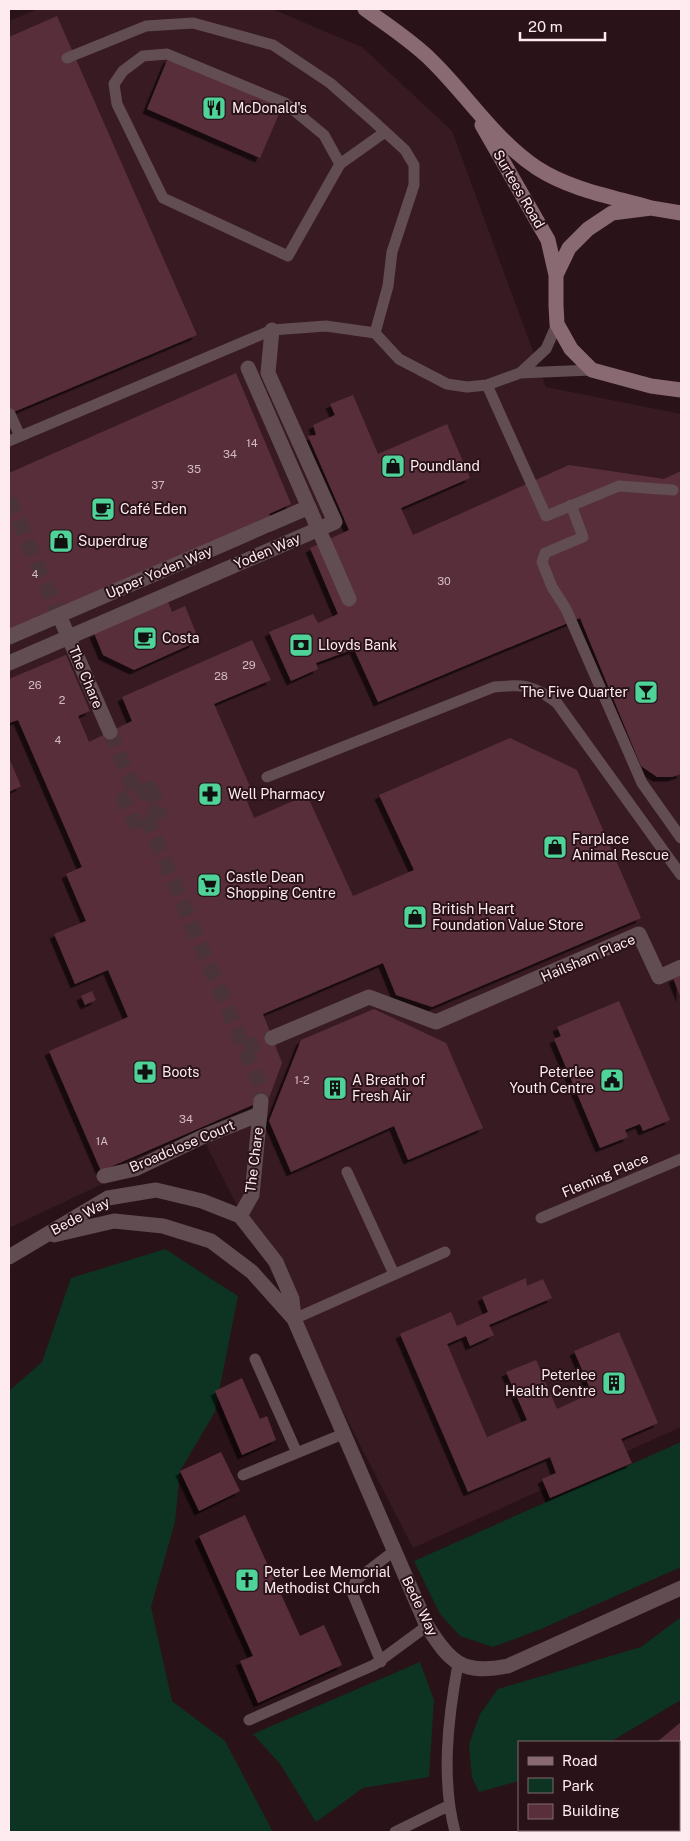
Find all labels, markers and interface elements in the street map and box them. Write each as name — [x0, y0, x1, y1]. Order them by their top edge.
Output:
scale bar — [520, 10, 605, 42]
text: 20 m — [528, 18, 563, 35]
restaurant icon: McDonald's — [201, 95, 227, 121]
place label: McDonald's — [232, 100, 307, 116]
street label: Surtees Road — [490, 147, 548, 231]
house number: 14 — [246, 437, 258, 449]
house number: 34 — [223, 448, 237, 460]
shop icon: Poundland — [380, 453, 406, 479]
place label: Poundland — [410, 458, 480, 474]
house number: 35 — [187, 463, 201, 475]
house number: 37 — [151, 479, 165, 491]
cafe icon: Café Eden — [90, 496, 116, 522]
place label: Café Eden — [120, 501, 187, 517]
shop icon: Superdrug — [48, 528, 74, 554]
street label: Yoden Way — [231, 530, 303, 572]
place label: Superdrug — [78, 533, 148, 549]
street label: Upper Yoden Way — [103, 542, 215, 602]
house number: 4 — [32, 568, 39, 580]
house number: 30 — [437, 575, 451, 587]
cafe icon: Costa — [132, 625, 158, 651]
place label: Costa — [162, 630, 200, 646]
bank icon: Lloyds Bank — [288, 632, 314, 658]
place label: Lloyds Bank — [318, 637, 397, 653]
street label: The Chare — [66, 643, 106, 711]
house number: 29 — [242, 659, 256, 671]
house number: 28 — [214, 670, 228, 682]
house number: 26 — [28, 679, 42, 691]
bar icon: The Five Quarter — [633, 679, 659, 705]
place label: The Five Quarter — [520, 684, 628, 700]
house number: 2 — [59, 694, 66, 706]
house number: 4 — [55, 734, 62, 746]
pharmacy icon: Well Pharmacy — [197, 781, 223, 807]
place label: Well Pharmacy — [228, 786, 326, 802]
place label: Farplace Animal Rescue — [572, 831, 669, 863]
shop icon: Farplace Animal Rescue — [542, 834, 568, 860]
place label: Castle Dean Shopping Centre — [226, 869, 336, 901]
supermarket icon: Castle Dean Shopping Centre — [196, 872, 222, 898]
place label: British Heart Foundation Value Store — [432, 901, 584, 933]
shop icon: British Heart Foundation Value Store — [402, 904, 428, 930]
street label: Hailsham Place — [539, 931, 638, 985]
pharmacy icon: Boots — [132, 1059, 158, 1085]
place label: Boots — [162, 1064, 199, 1080]
place label: Peterlee Youth Centre — [509, 1064, 594, 1096]
public building icon: Peterlee Youth Centre — [599, 1067, 625, 1093]
place label: A Breath of Fresh Air — [352, 1072, 426, 1104]
house number: 1-2 — [294, 1074, 310, 1086]
building icon: A Breath of Fresh Air — [322, 1075, 348, 1101]
house number: 34 — [179, 1113, 193, 1125]
street label: Broadclose Court — [127, 1117, 237, 1175]
street label: The Chare — [242, 1126, 266, 1194]
house number: 1A — [96, 1135, 108, 1147]
street label: Fleming Place — [559, 1150, 651, 1200]
street label: Bede Way — [48, 1194, 113, 1238]
place label: Peterlee Health Centre — [505, 1367, 596, 1399]
building icon: Peterlee Health Centre — [601, 1370, 627, 1396]
place label: Peter Lee Memorial Methodist Church — [264, 1564, 391, 1596]
church icon: Peter Lee Memorial Methodist Church — [234, 1567, 260, 1593]
street label: Bede Way — [399, 1574, 442, 1639]
legend — [518, 1741, 680, 1831]
text: Road — [562, 1752, 598, 1769]
text: Park — [562, 1777, 594, 1794]
text: Building — [562, 1802, 620, 1819]

